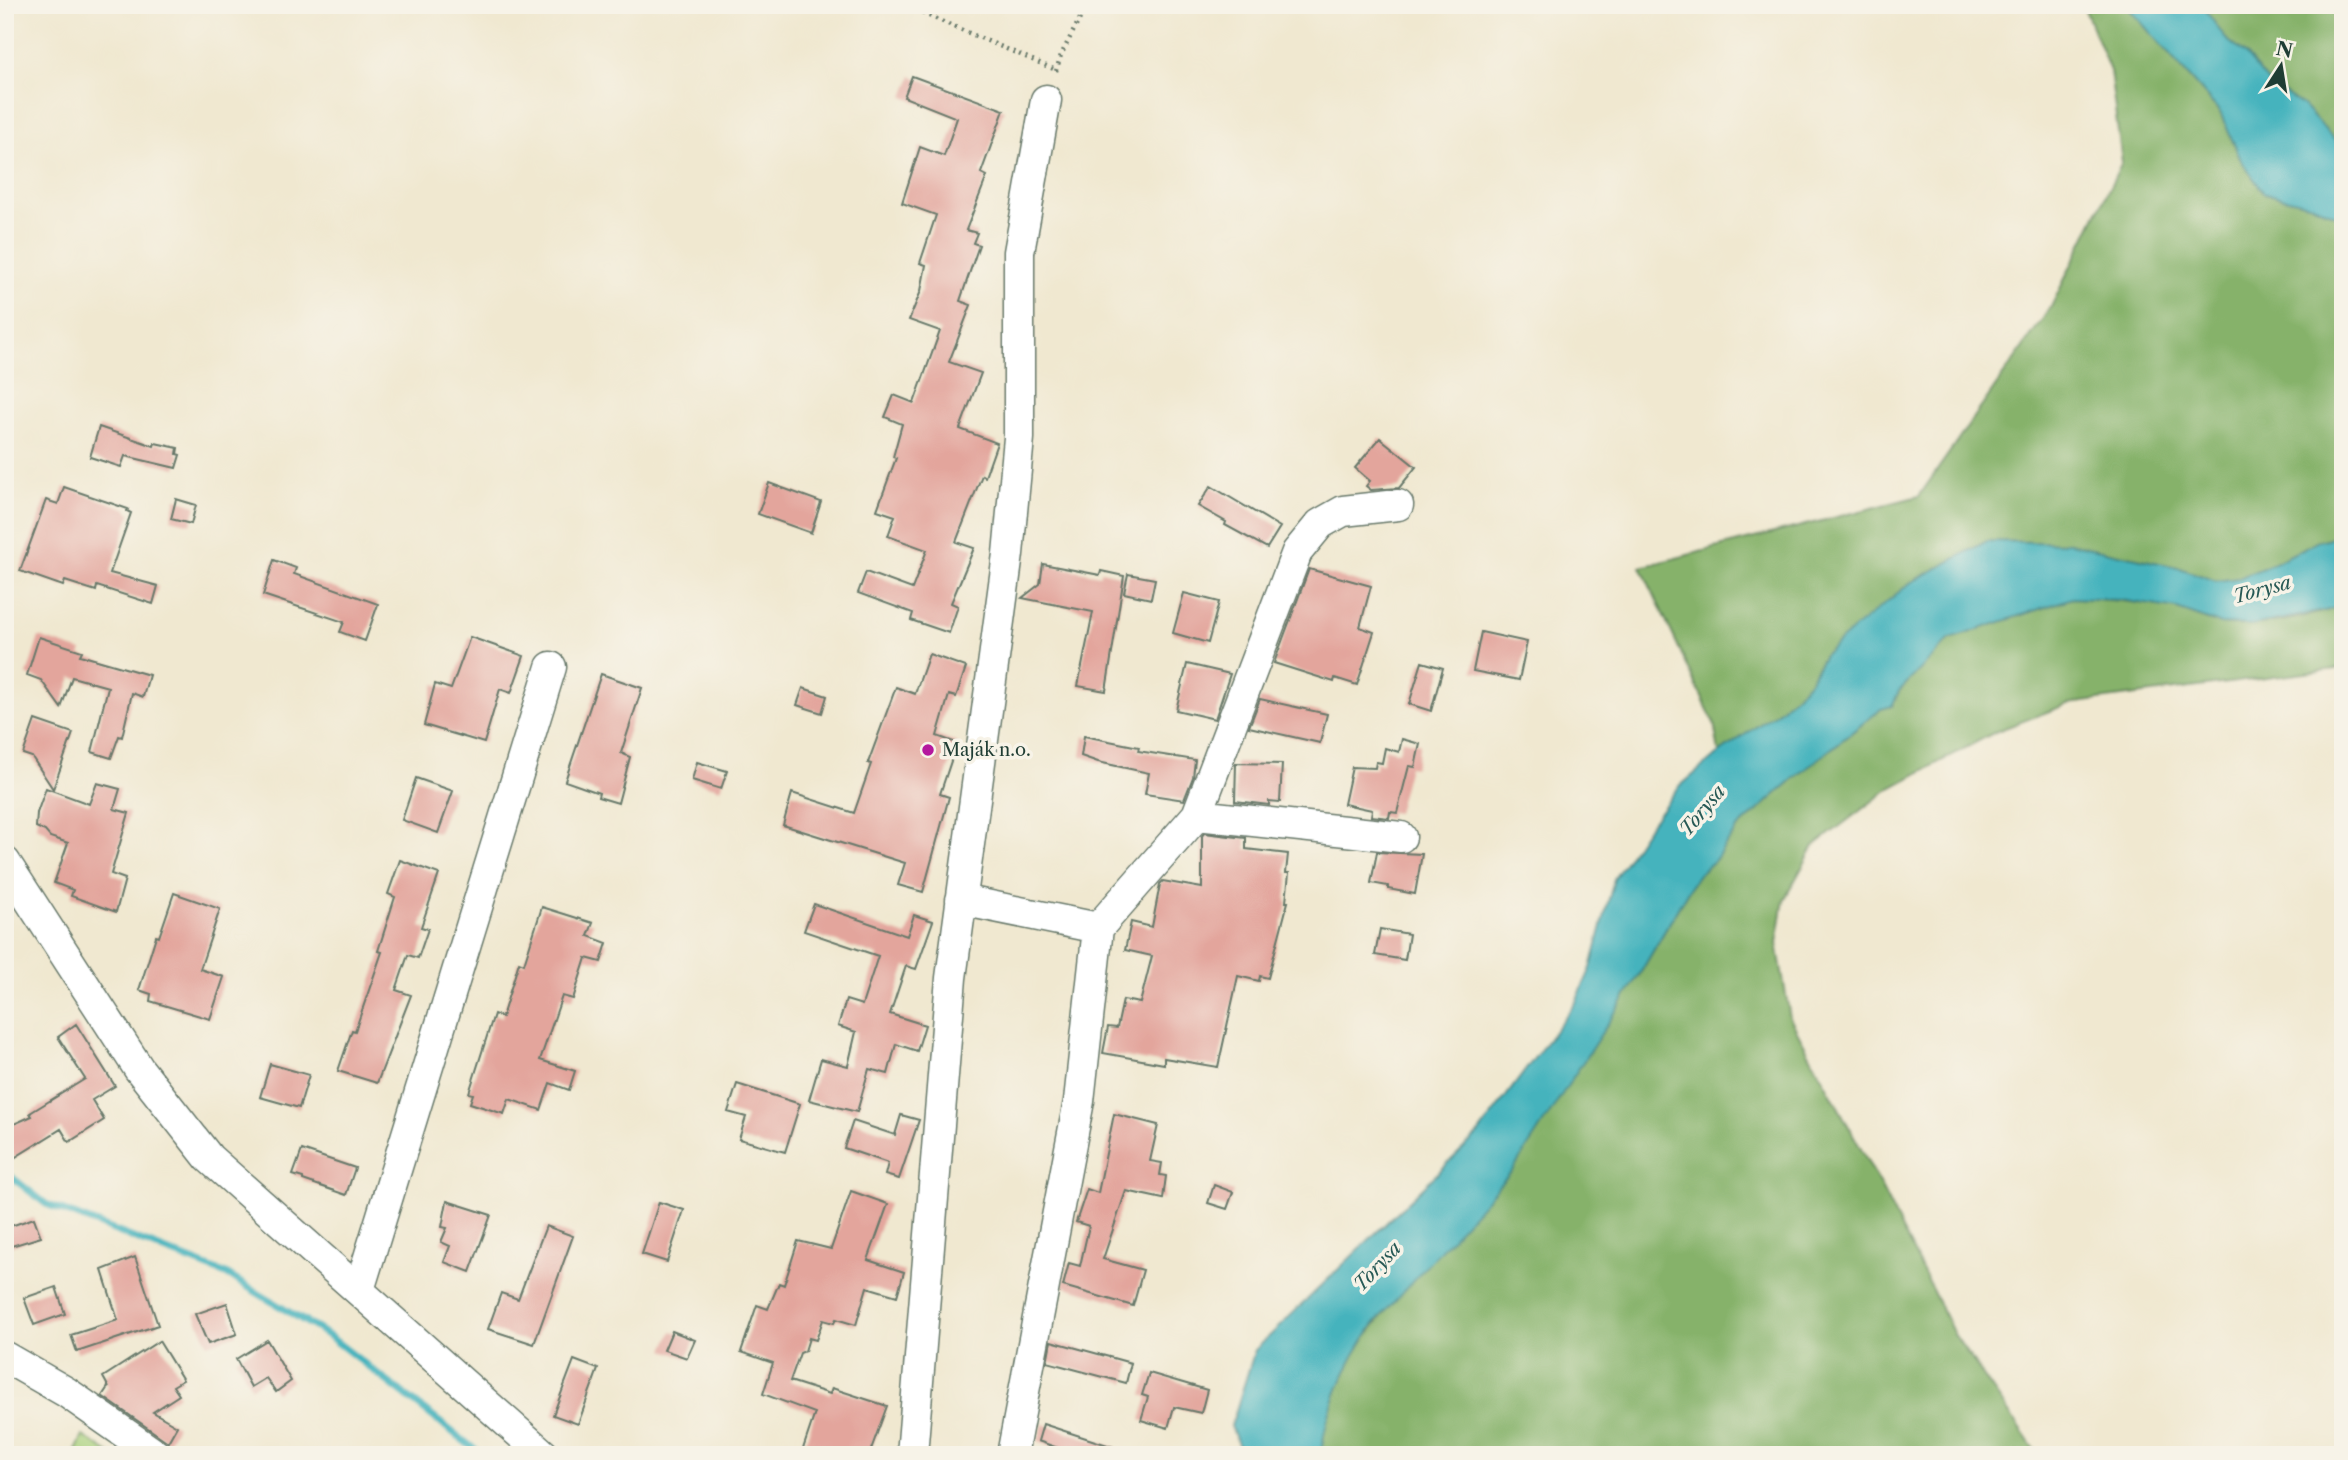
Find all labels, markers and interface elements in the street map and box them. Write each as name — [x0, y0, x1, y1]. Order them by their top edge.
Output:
north arrow — [2246, 32, 2316, 102]
text: N — [2274, 37, 2295, 63]
water label: Torysa — [2231, 571, 2294, 608]
place label: Maják n.o. — [942, 739, 1031, 761]
marker: Maják n.o. — [920, 742, 936, 758]
water label: Torysa — [1675, 780, 1731, 840]
water label: Torysa — [1349, 1236, 1406, 1296]

